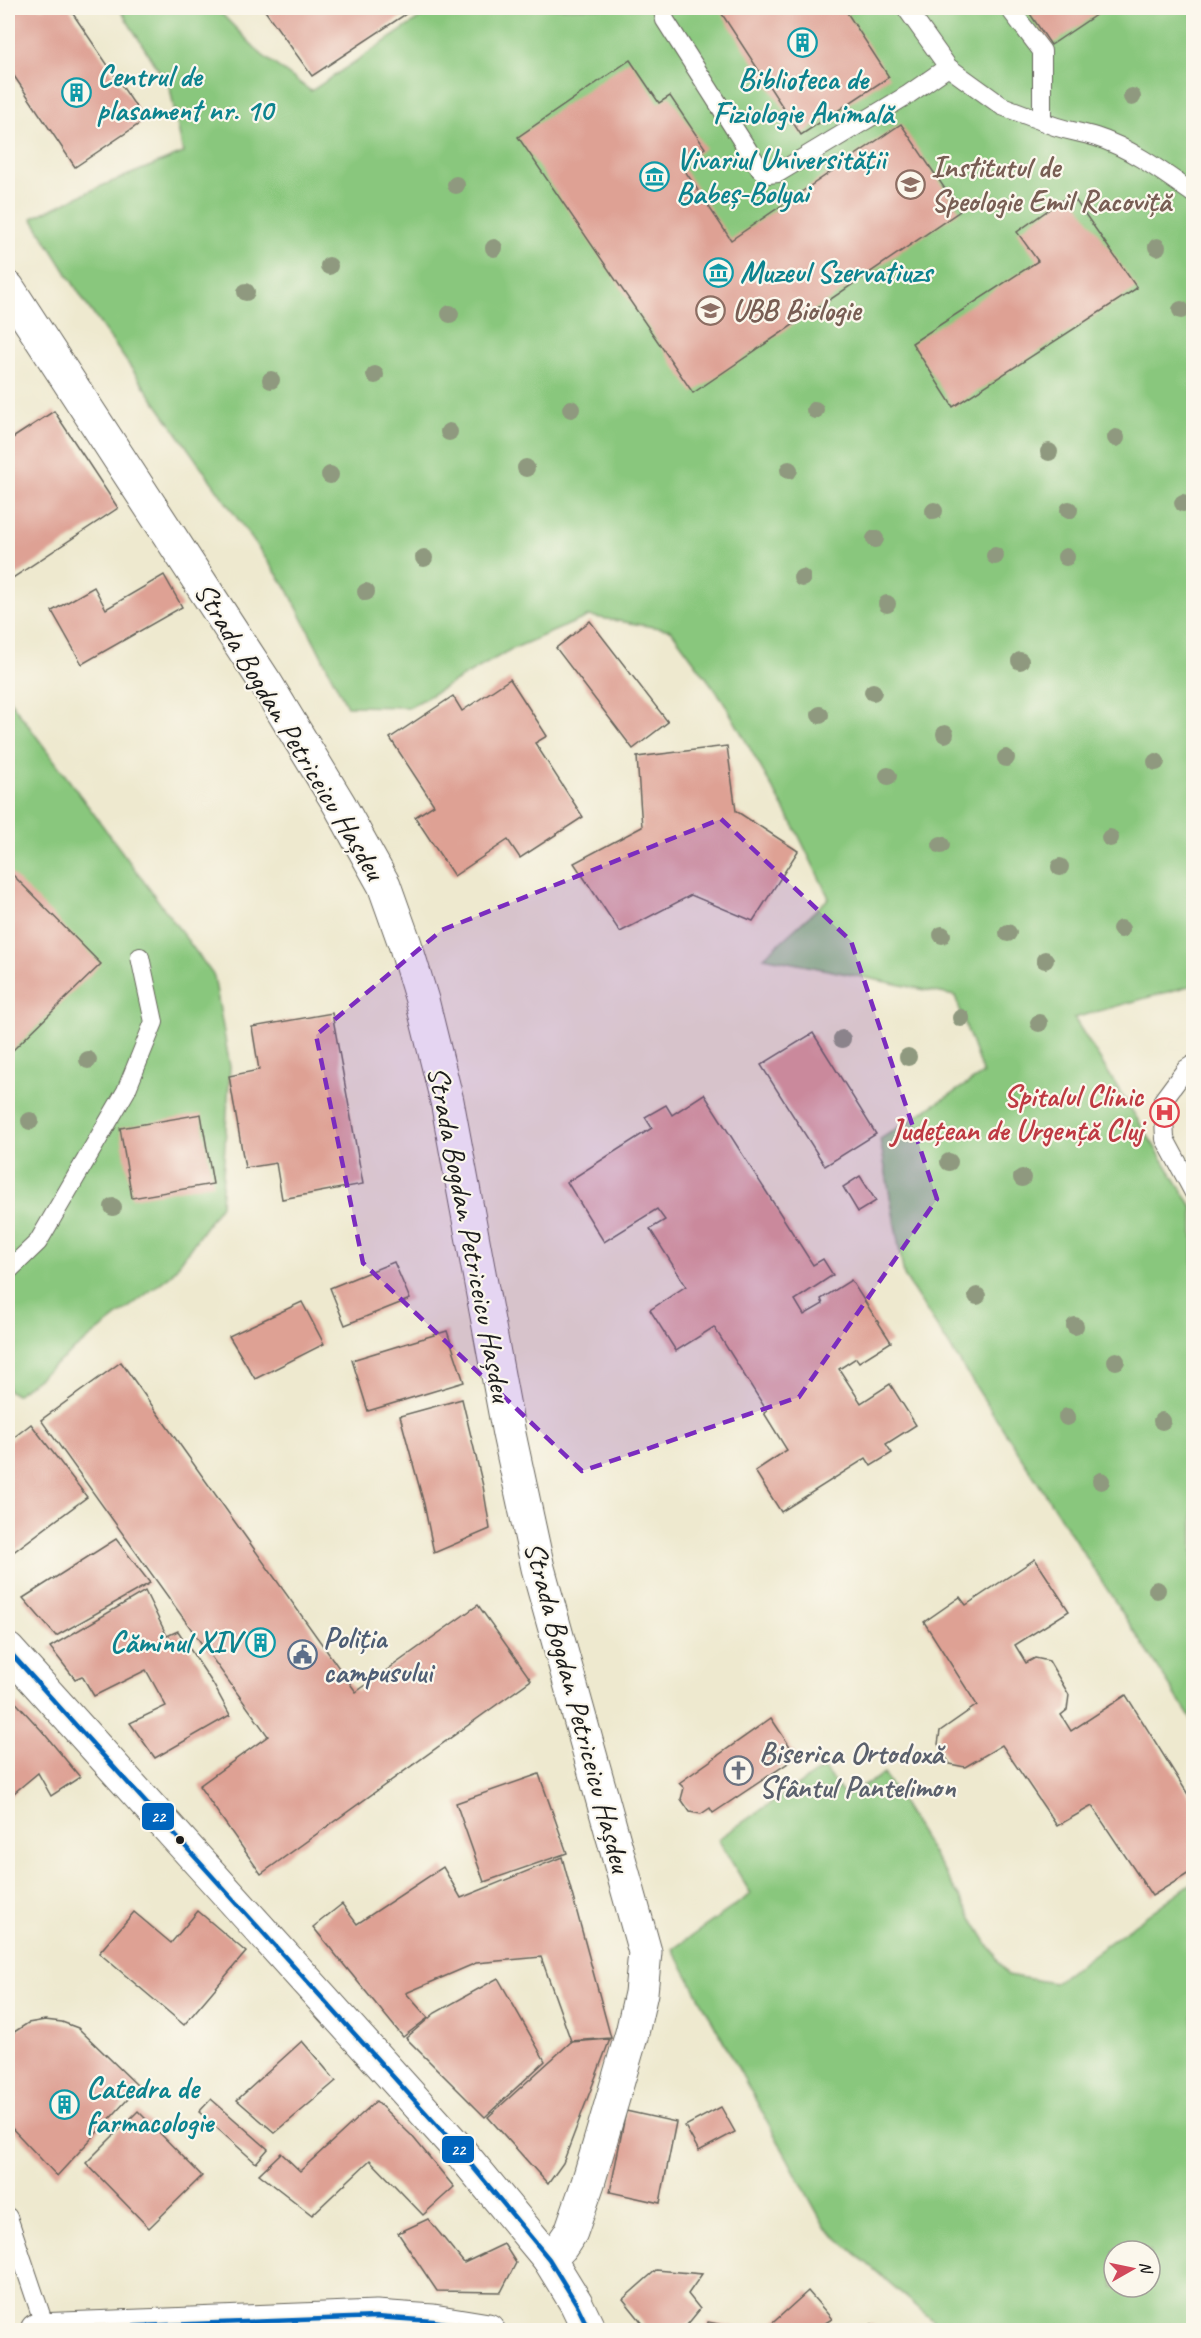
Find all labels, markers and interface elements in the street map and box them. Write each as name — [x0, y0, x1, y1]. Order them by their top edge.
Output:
building icon: Biblioteca de Fiziologie Animală — [787, 26, 819, 58]
place label: Centrul de plasament nr. 10 — [97, 57, 276, 129]
place label: Biblioteca de Fiziologie Animală — [713, 60, 896, 132]
building icon: Centrul de plasament nr. 10 — [60, 77, 92, 109]
place label: Vivariul Universității Babeș-Bolyai — [676, 140, 890, 213]
place label: Institutul de Speologie Emil Racoviță — [931, 148, 1173, 220]
museum icon: Vivariul Universității Babeș-Bolyai — [639, 160, 671, 192]
school or university icon: Institutul de Speologie Emil Racoviță — [894, 168, 926, 200]
place label: Muzeul Szervatiuzs — [740, 253, 935, 291]
museum icon: Muzeul Szervatiuzs — [703, 256, 735, 288]
place label: UBB Biologie — [732, 291, 862, 329]
school or university icon: UBB Biologie — [695, 294, 727, 326]
street label: Strada Bogdan Petriceicu Hașdeu — [186, 575, 395, 889]
street label: Strada Bogdan Petriceicu Hașdeu — [419, 1063, 522, 1407]
place label: Spitalul Clinic Județean de Urgență Cluj — [889, 1077, 1147, 1149]
hospital icon: Spitalul Clinic Județean de Urgență Cluj — [1148, 1097, 1180, 1129]
street label: Strada Bogdan Petriceicu Hașdeu — [516, 1537, 641, 1878]
place label: Poliția campusului — [323, 1619, 436, 1691]
place label: Căminul XIV — [110, 1623, 246, 1661]
building icon: Căminul XIV — [245, 1626, 277, 1658]
public building icon: Poliția campusului — [286, 1639, 318, 1671]
place label: Biserica Ortodoxă Sfântul Pantelimon — [759, 1734, 957, 1806]
church icon: Biserica Ortodoxă Sfântul Pantelimon — [722, 1754, 754, 1786]
line badge: 22 — [141, 1802, 175, 1831]
text: 22 — [151, 1807, 167, 1827]
unlabelled marker — [174, 1834, 186, 1846]
place label: Catedra de farmacologie — [86, 2069, 215, 2141]
building icon: Catedra de farmacologie — [49, 2089, 81, 2121]
line badge: 22 — [441, 2135, 475, 2164]
text: 22 — [451, 2140, 467, 2160]
north arrow — [1102, 2239, 1162, 2299]
text: N — [1135, 2260, 1157, 2276]

